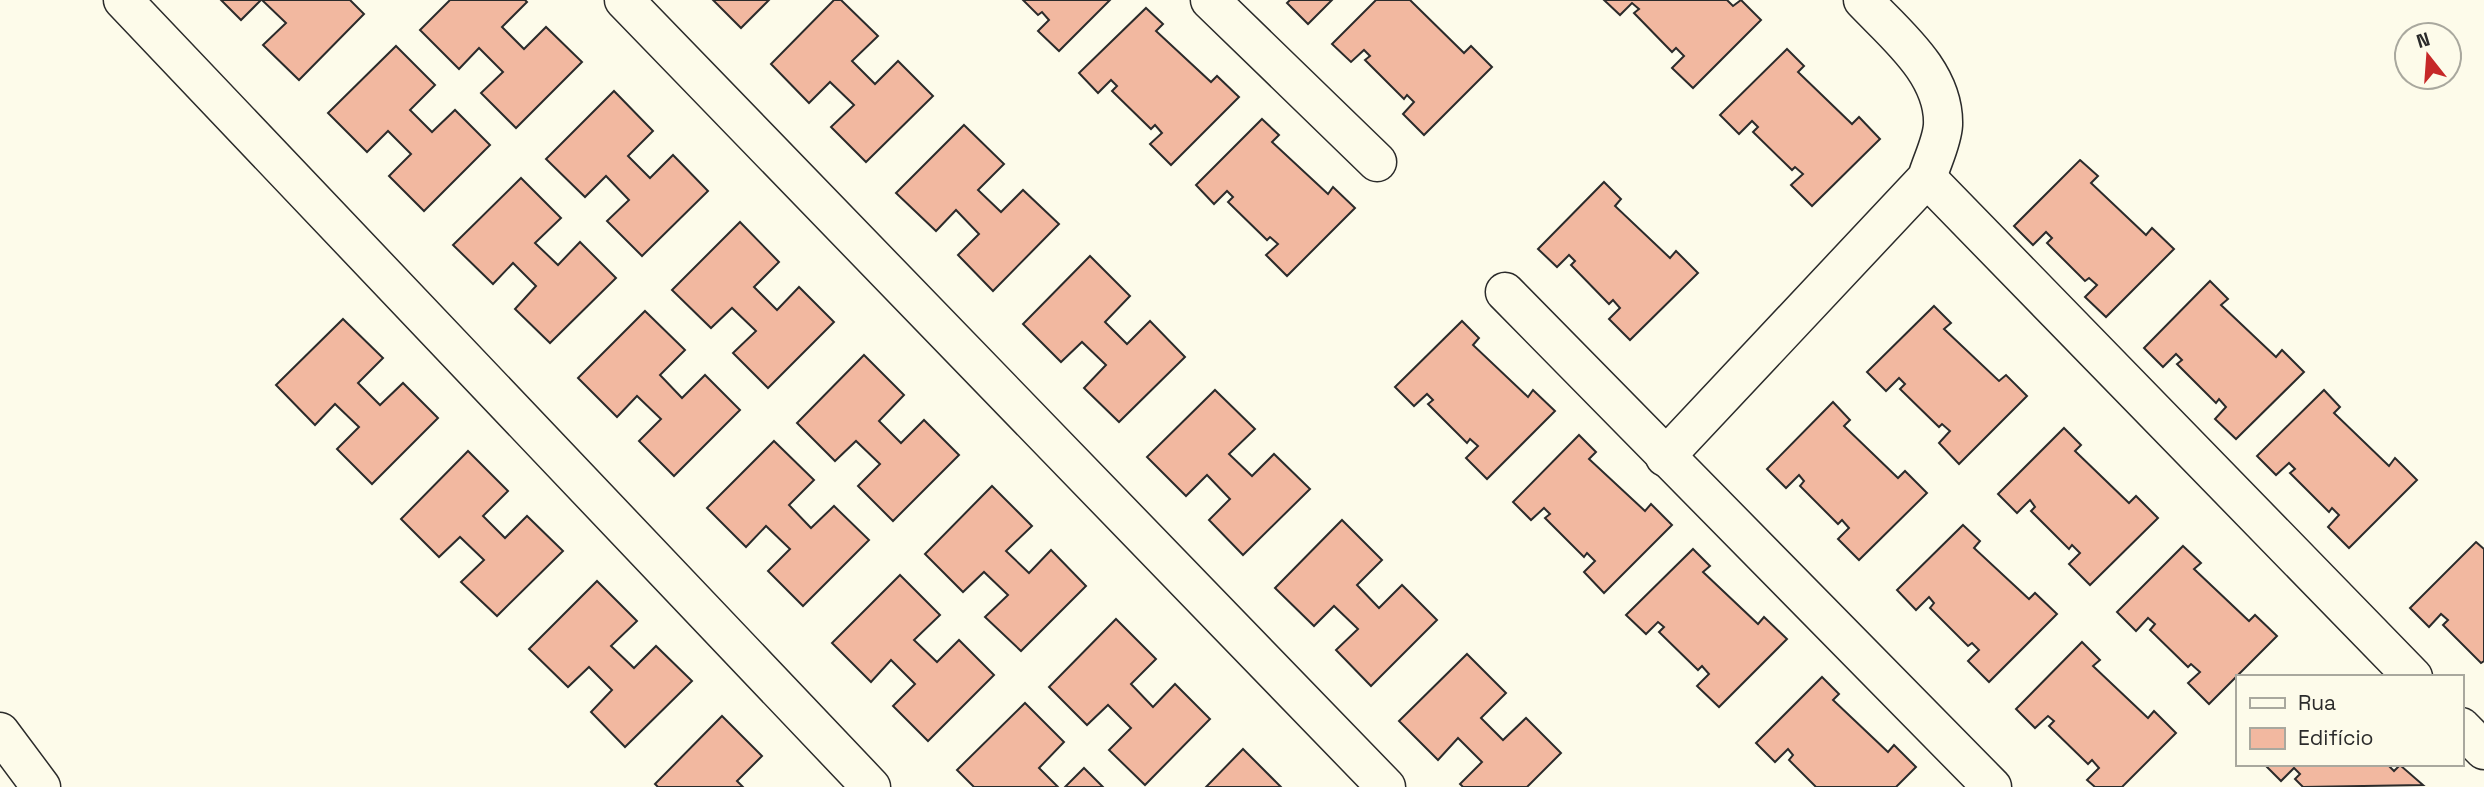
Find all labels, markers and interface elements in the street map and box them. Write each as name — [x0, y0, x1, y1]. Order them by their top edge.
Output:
north arrow — [2393, 21, 2463, 91]
text: N — [2413, 26, 2433, 54]
legend — [2236, 675, 2463, 766]
text: Rua — [2298, 689, 2336, 716]
text: Edifício — [2298, 724, 2374, 751]

